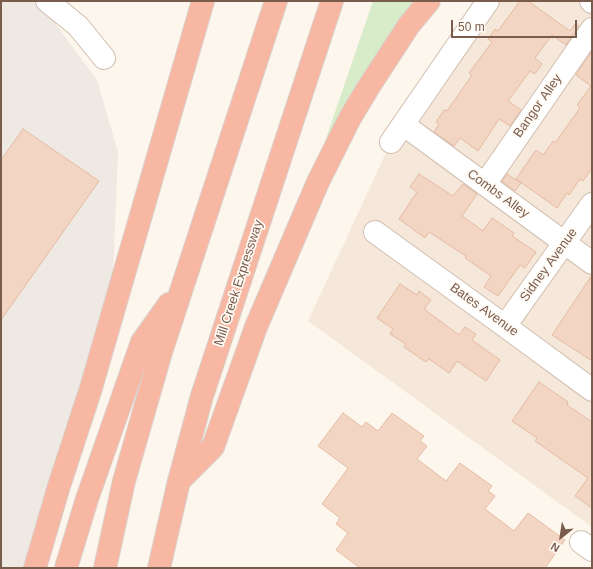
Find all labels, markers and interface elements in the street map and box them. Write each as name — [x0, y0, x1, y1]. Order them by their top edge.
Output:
scale bar — [453, 12, 579, 38]
text: 50 m — [458, 20, 485, 34]
street label: Bangor Alley — [510, 71, 566, 141]
street label: Combs Alley — [464, 166, 532, 222]
street label: Mill Creek Expressway — [211, 218, 267, 348]
street label: Sidney Avenue — [517, 225, 581, 305]
street label: Bates Avenue — [447, 280, 521, 340]
north arrow — [541, 517, 581, 557]
text: N — [549, 540, 561, 555]

